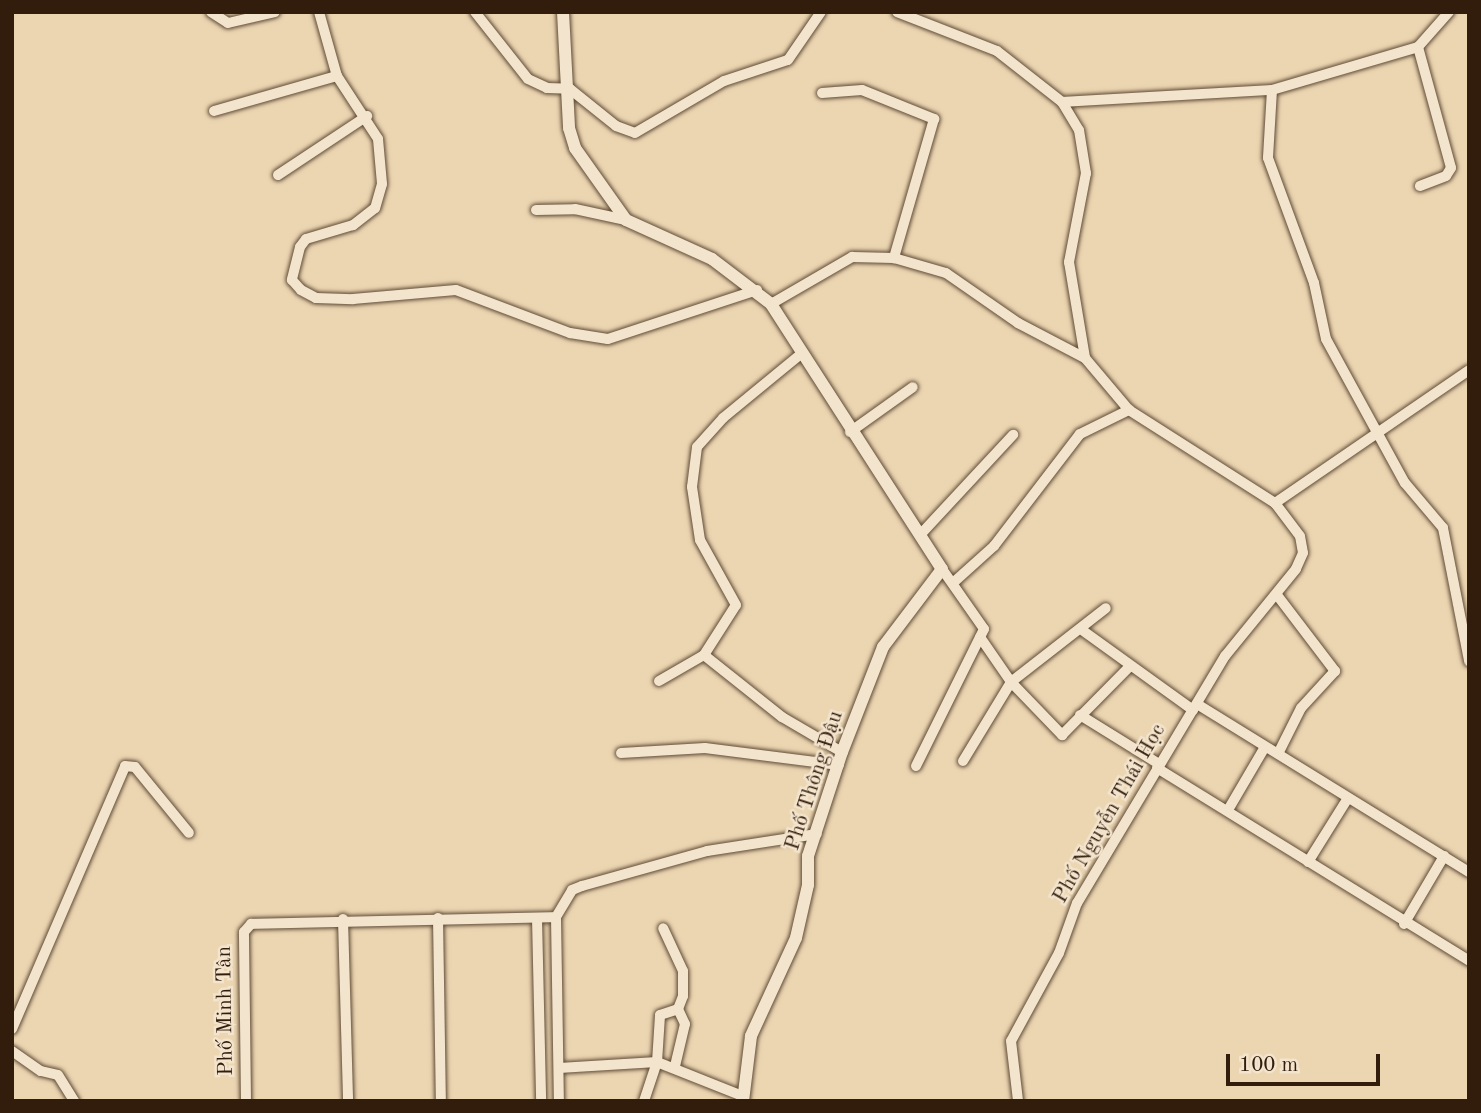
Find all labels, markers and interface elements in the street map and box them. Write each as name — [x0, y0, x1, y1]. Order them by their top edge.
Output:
street label: Phố Thông Đậu — [781, 708, 849, 854]
street label: Phố Nguyễn Thái Học — [1048, 720, 1172, 908]
street label: Phố Minh Tân — [212, 946, 240, 1076]
scale bar — [1229, 1040, 1383, 1084]
text: 100 m — [1239, 1055, 1298, 1076]

